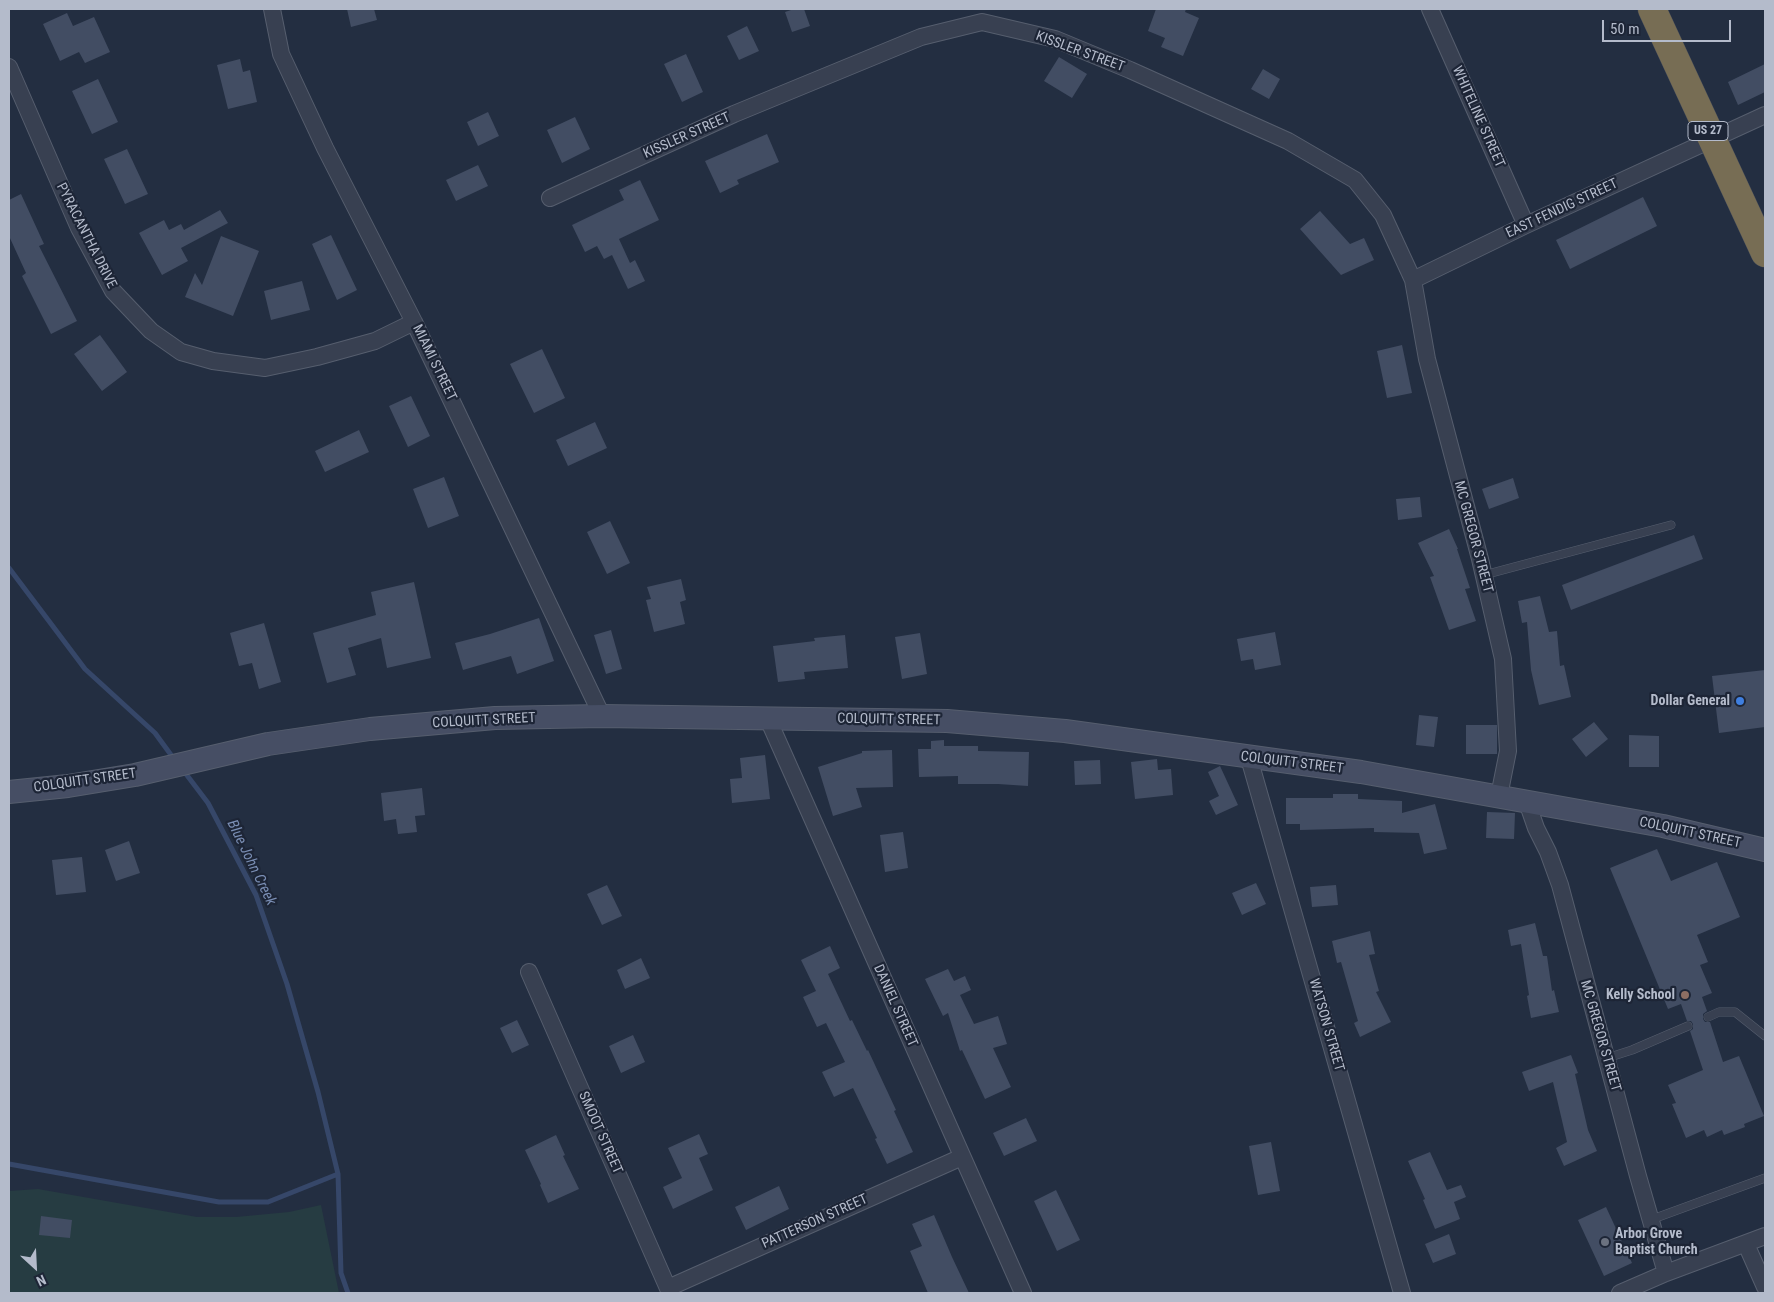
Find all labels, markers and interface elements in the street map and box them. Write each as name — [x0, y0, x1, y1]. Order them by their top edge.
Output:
scale bar — [1604, 10, 1733, 42]
text: 50 m — [1610, 20, 1640, 38]
street label: KISSLER STREET — [1033, 28, 1127, 76]
street label: WHITELINE STREET — [1448, 64, 1508, 170]
street label: KISSLER STREET — [641, 109, 733, 163]
road number: US 27 — [1688, 122, 1728, 140]
street label: EAST FENDIG STREET — [1503, 176, 1621, 242]
street label: PYRACANTHA DRIVE — [52, 180, 120, 292]
street label: MIAMI STREET — [408, 322, 460, 404]
street label: MC GREGOR STREET — [1450, 479, 1496, 595]
place label: Dollar General — [1651, 693, 1730, 709]
marker: Dollar General — [1734, 695, 1746, 707]
street label: COLQUITT STREET — [432, 710, 536, 732]
street label: COLQUITT STREET — [837, 711, 941, 729]
street label: COLQUITT STREET — [1240, 748, 1344, 778]
street label: COLQUITT STREET — [33, 765, 137, 797]
street label: COLQUITT STREET — [1638, 814, 1742, 852]
water label: Blue John Creek — [223, 817, 279, 909]
street label: DANIEL STREET — [869, 962, 921, 1050]
street label: WATSON STREET — [1305, 977, 1347, 1073]
street label: MC GREGOR STREET — [1576, 978, 1624, 1094]
place label: Kelly School — [1606, 987, 1675, 1003]
marker: Kelly School — [1679, 989, 1691, 1001]
street label: SMOOT STREET — [574, 1089, 626, 1177]
street label: PATTERSON STREET — [760, 1191, 870, 1253]
place label: Arbor Grove Baptist Church — [1615, 1226, 1698, 1258]
marker: Arbor Grove Baptist Church — [1599, 1236, 1611, 1248]
north arrow — [10, 1242, 60, 1292]
text: N — [34, 1272, 49, 1290]

